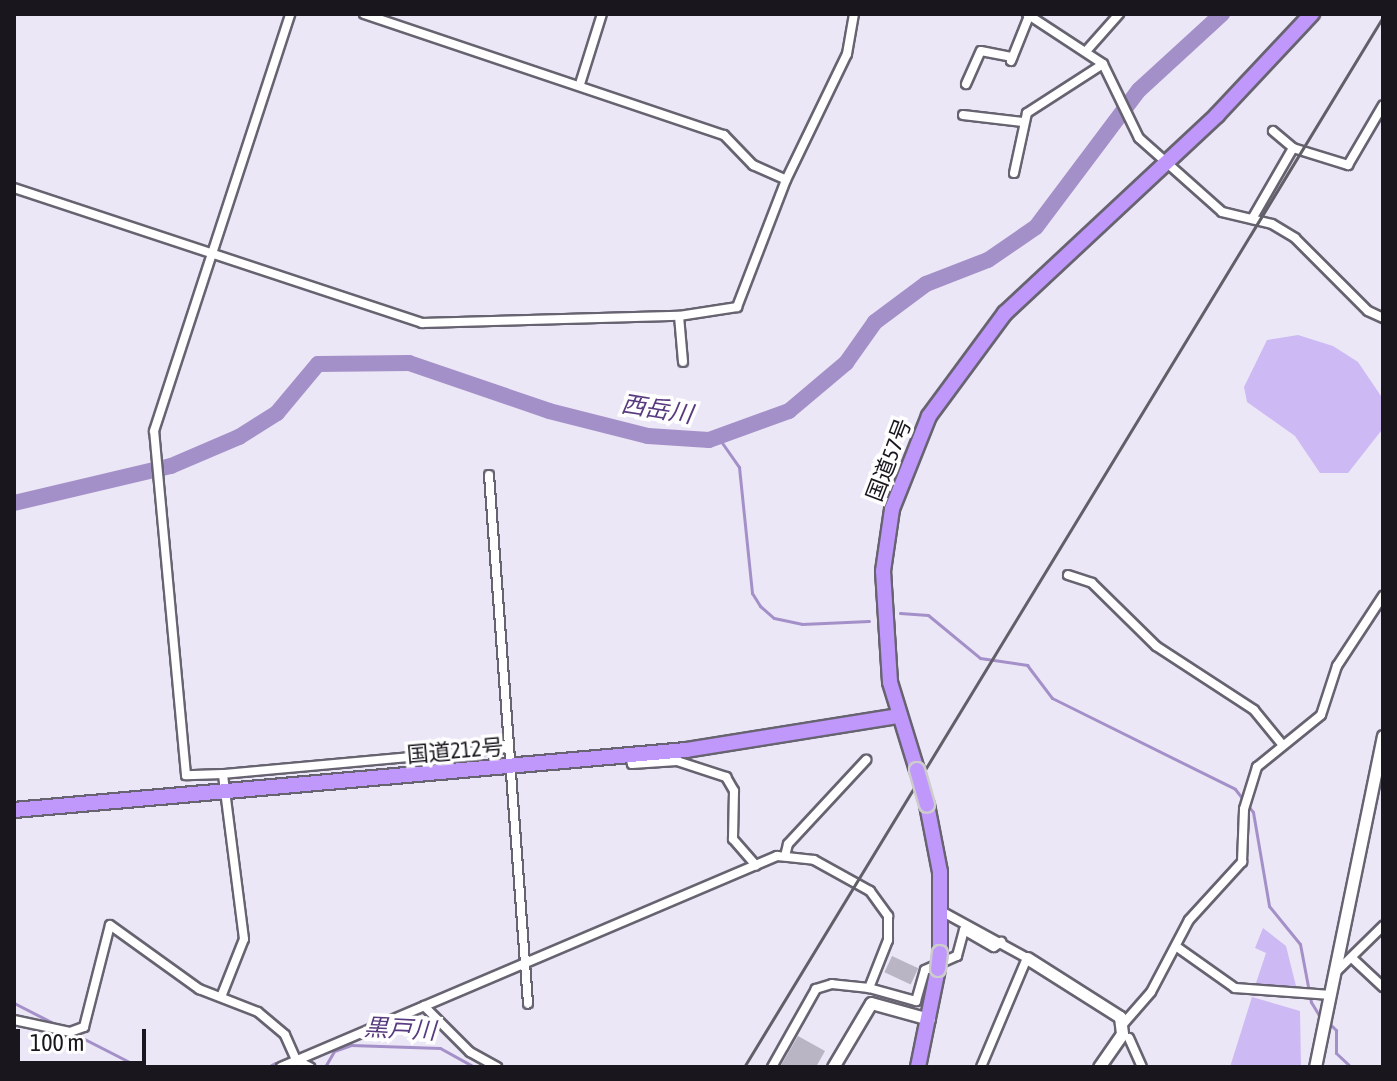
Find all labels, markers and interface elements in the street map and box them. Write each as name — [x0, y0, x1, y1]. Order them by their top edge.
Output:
water label: 西岳川 — [619, 389, 695, 429]
street label: 国道57号 — [861, 415, 917, 505]
street label: 国道212号 — [406, 734, 504, 768]
scale bar — [20, 1013, 150, 1063]
water label: 黒戸川 — [363, 1013, 437, 1045]
text: 100 m — [30, 1029, 84, 1056]

